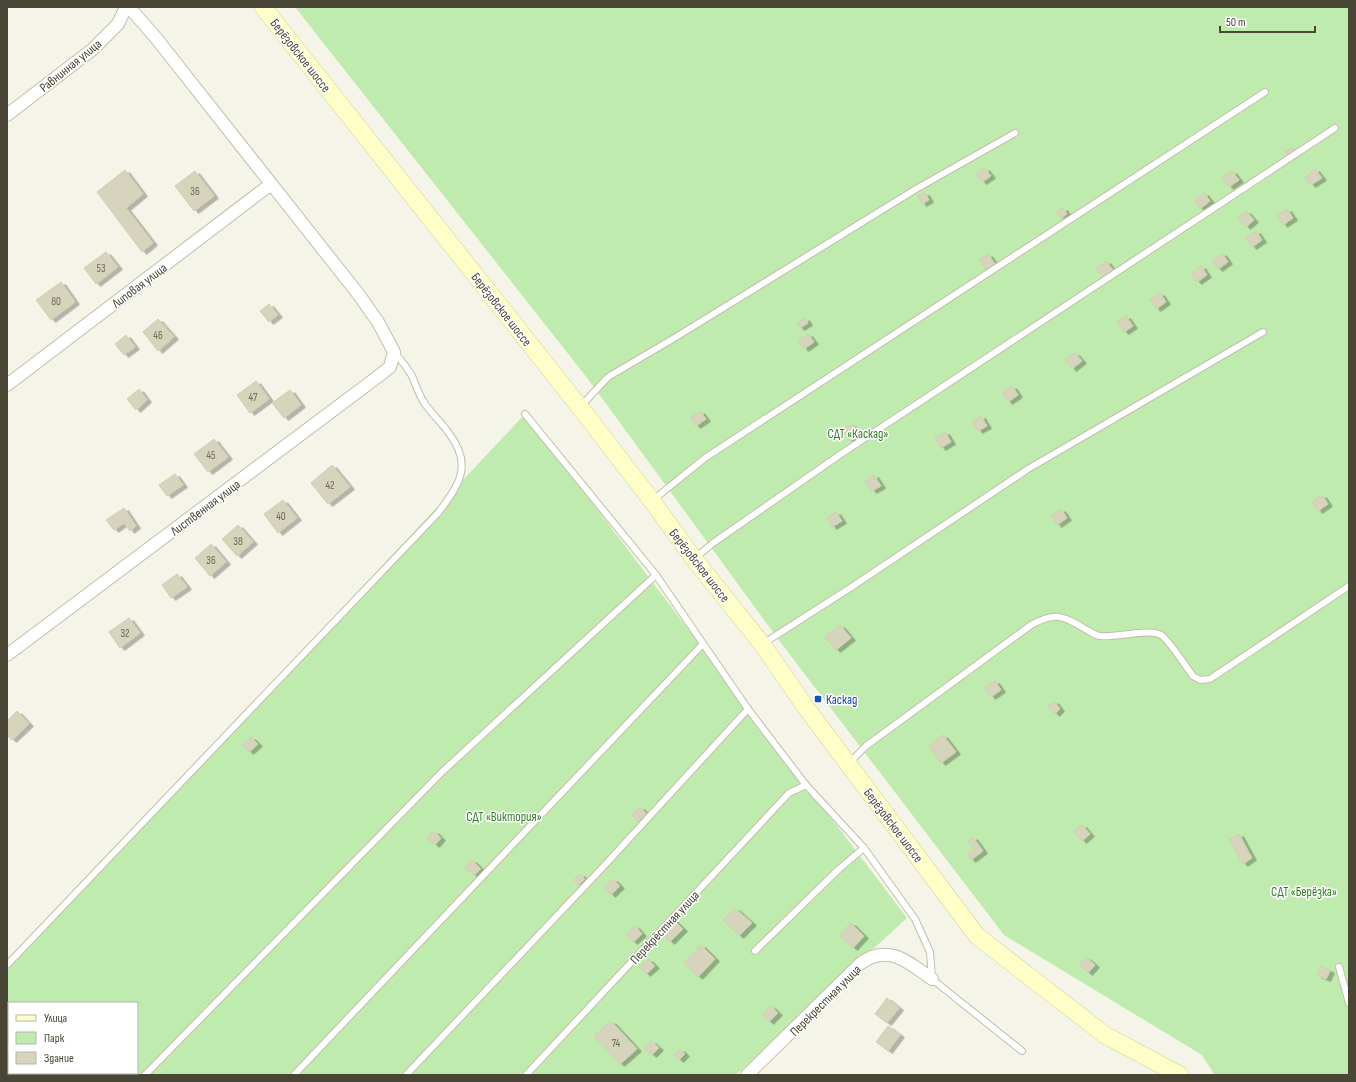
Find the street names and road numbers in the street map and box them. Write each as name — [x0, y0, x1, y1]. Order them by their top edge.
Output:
street label: Берёзовское шоссе — [267, 16, 334, 96]
street label: Равнинная улица — [36, 36, 105, 96]
street label: Липовая улица — [108, 260, 170, 312]
street label: Берёзовское шоссе — [468, 270, 535, 350]
street label: Лиственная улица — [167, 476, 244, 540]
street label: Берёзовское шоссе — [666, 526, 733, 606]
street label: Берёзовское шоссе — [860, 785, 926, 866]
street label: Перекрёстная улица — [627, 888, 703, 968]
street label: Перекрестная улица — [787, 962, 865, 1040]

